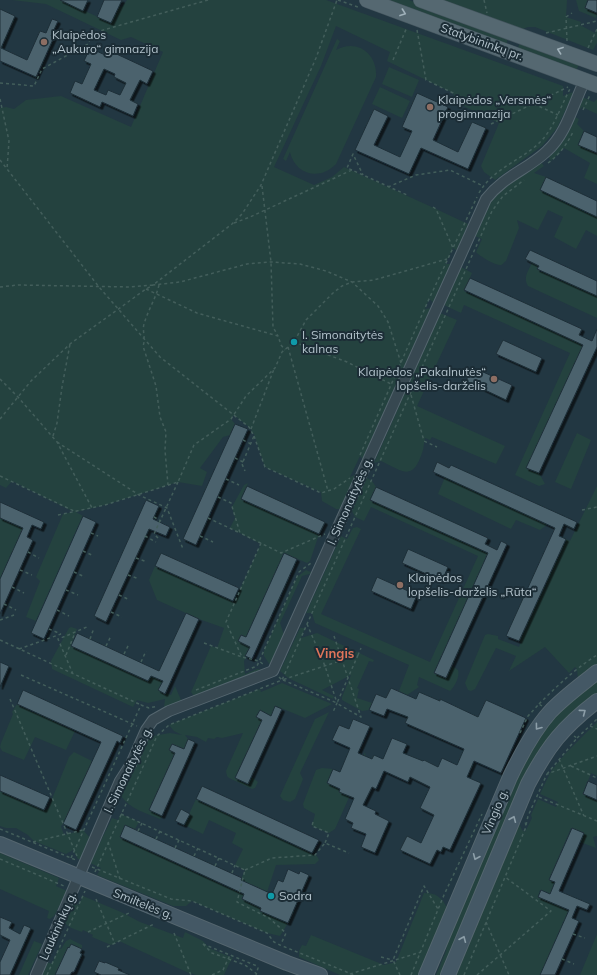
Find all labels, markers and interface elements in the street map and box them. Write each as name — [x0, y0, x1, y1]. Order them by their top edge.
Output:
one-way arrow — [400, 9, 407, 17]
street label: Statybininkų pr. — [439, 20, 526, 63]
place label: Klaipėdos „Aukuro“ gimnazija — [52, 27, 158, 56]
marker: Klaipėdos „Aukuro“ gimnazija — [39, 37, 49, 47]
one-way arrow — [557, 47, 564, 55]
place label: Klaipėdos „Versmės“ progimnazija — [438, 92, 551, 121]
marker: Klaipėdos „Versmės“ progimnazija — [425, 102, 435, 112]
place label: I. Simonaitytės kalnas — [302, 327, 383, 356]
marker: I. Simonaitytės kalnas — [289, 337, 299, 347]
place label: Klaipėdos „Pakalnutės“ lopšelis-darželis — [358, 364, 486, 393]
marker: Klaipėdos „Pakalnutės“ lopšelis-darželis — [489, 374, 499, 384]
street label: I. Simonaitytės g. — [324, 455, 376, 547]
place label: Klaipėdos lopšelis-darželis „Rūta“ — [408, 570, 536, 599]
marker: Klaipėdos lopšelis-darželis „Rūta“ — [395, 580, 405, 590]
district label: Vingis — [315, 645, 354, 661]
one-way arrow — [579, 709, 586, 716]
one-way arrow — [536, 723, 543, 730]
street label: I. Simonaitytės g. — [100, 724, 155, 815]
street label: Vingio g. — [478, 787, 511, 837]
one-way arrow — [509, 816, 517, 823]
one-way arrow — [473, 853, 481, 860]
street label: Smiltelės g. — [111, 885, 175, 922]
place label: Sodra — [279, 888, 312, 903]
street label: Laukininkų g. — [36, 889, 79, 962]
marker: Sodra — [266, 891, 276, 901]
one-way arrow — [458, 936, 466, 944]

